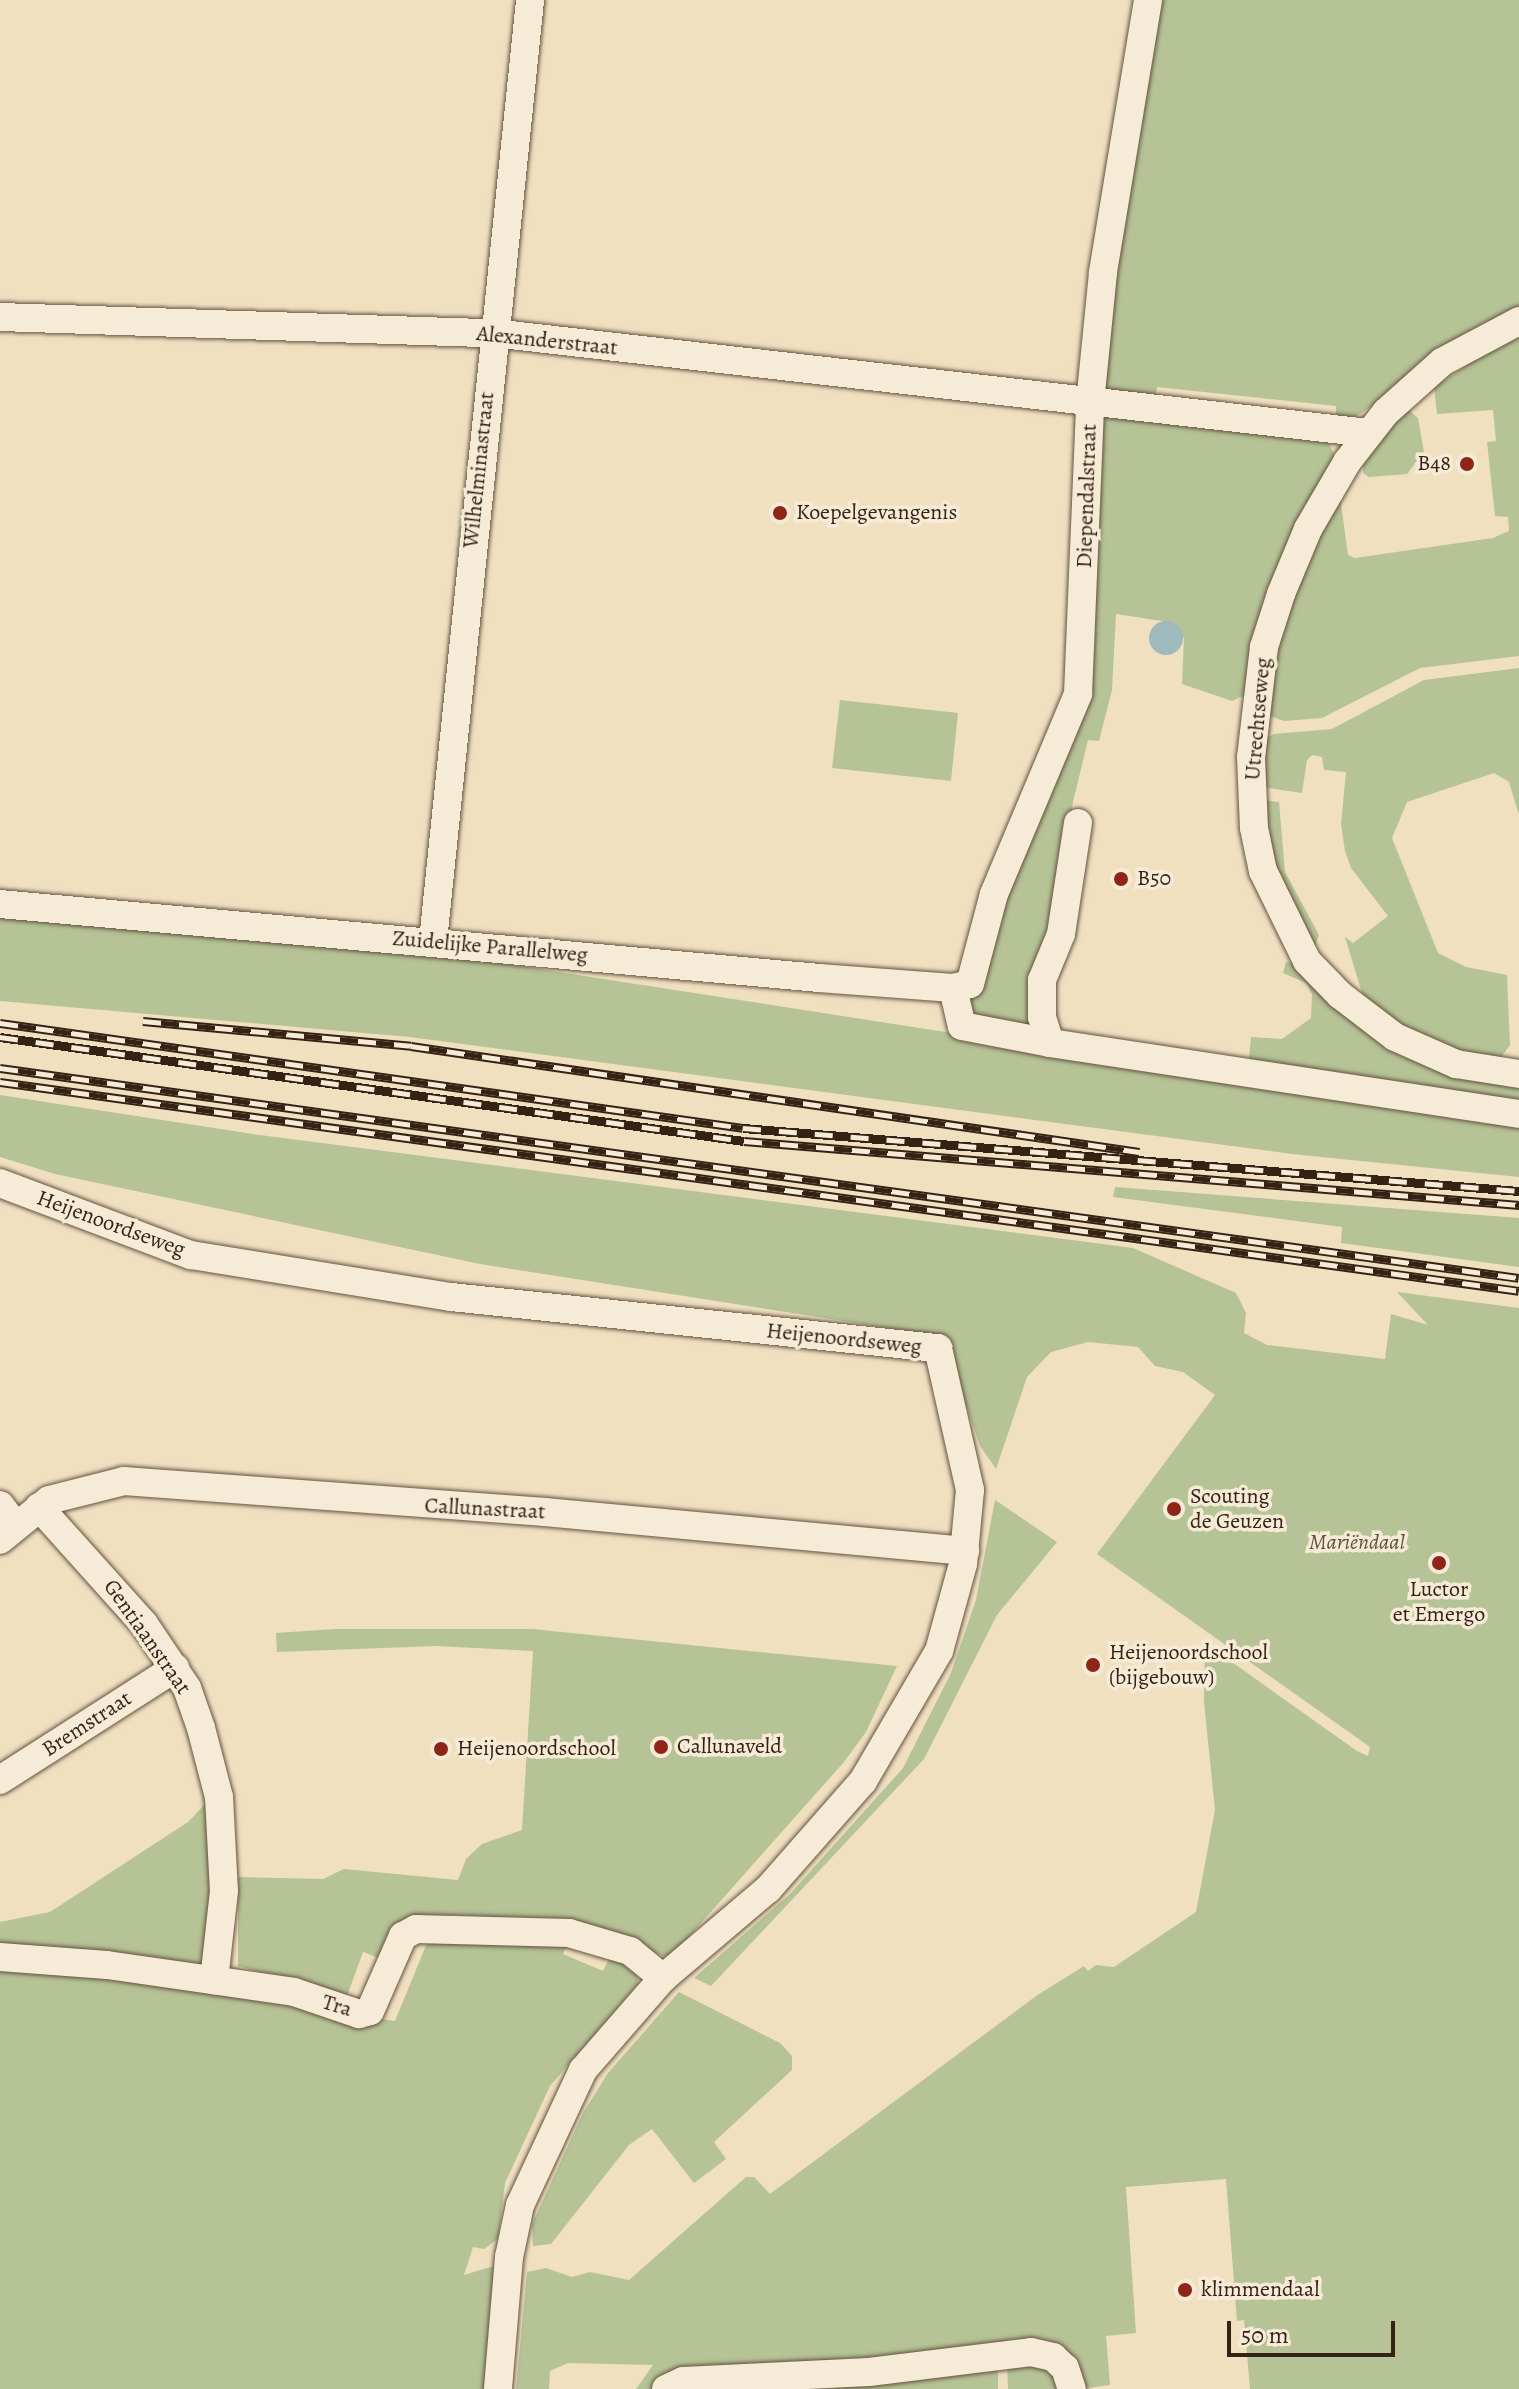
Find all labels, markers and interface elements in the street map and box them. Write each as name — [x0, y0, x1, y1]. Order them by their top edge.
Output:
street label: Alexanderstraat — [475, 320, 619, 362]
street label: Wilhelminastraat — [458, 391, 500, 549]
street label: Diependalstraat — [1071, 423, 1103, 569]
place label: B48 — [1417, 451, 1451, 477]
marker: B48 — [1458, 455, 1476, 473]
place label: Koepelgevangenis — [796, 500, 957, 526]
marker: Koepelgevangenis — [771, 504, 789, 522]
street label: Utrechtseweg — [1239, 657, 1277, 781]
place label: B50 — [1137, 866, 1171, 892]
marker: B50 — [1112, 870, 1130, 888]
street label: Zuidelijke Parallelweg — [391, 925, 589, 969]
street label: Heijenoordseweg — [33, 1185, 189, 1263]
street label: Heijenoordseweg — [765, 1318, 923, 1360]
place label: Scouting de Geuzen — [1190, 1483, 1284, 1534]
street label: Callunastraat — [424, 1493, 546, 1525]
marker: Scouting de Geuzen — [1165, 1500, 1183, 1518]
park label: Mariëndaal — [1309, 1530, 1405, 1556]
marker: Luctor et Emergo — [1430, 1554, 1448, 1572]
street label: Gentiaanstraat — [98, 1574, 196, 1700]
place label: Luctor et Emergo — [1393, 1576, 1485, 1628]
place label: Heijenoordschool (bijgebouw) — [1109, 1639, 1268, 1690]
marker: Heijenoordschool (bijgebouw) — [1084, 1656, 1102, 1674]
street label: Bremstraat — [37, 1685, 137, 1763]
place label: Callunaveld — [677, 1734, 782, 1760]
place label: Heijenoordschool — [457, 1736, 616, 1762]
marker: Callunaveld — [652, 1738, 670, 1756]
marker: Heijenoordschool — [432, 1740, 450, 1758]
street label: Tra — [319, 1989, 355, 2023]
place label: klimmendaal — [1201, 2277, 1320, 2303]
marker: klimmendaal — [1176, 2281, 1194, 2299]
scale bar — [1231, 2305, 1399, 2355]
text: 50 m — [1241, 2319, 1289, 2351]

